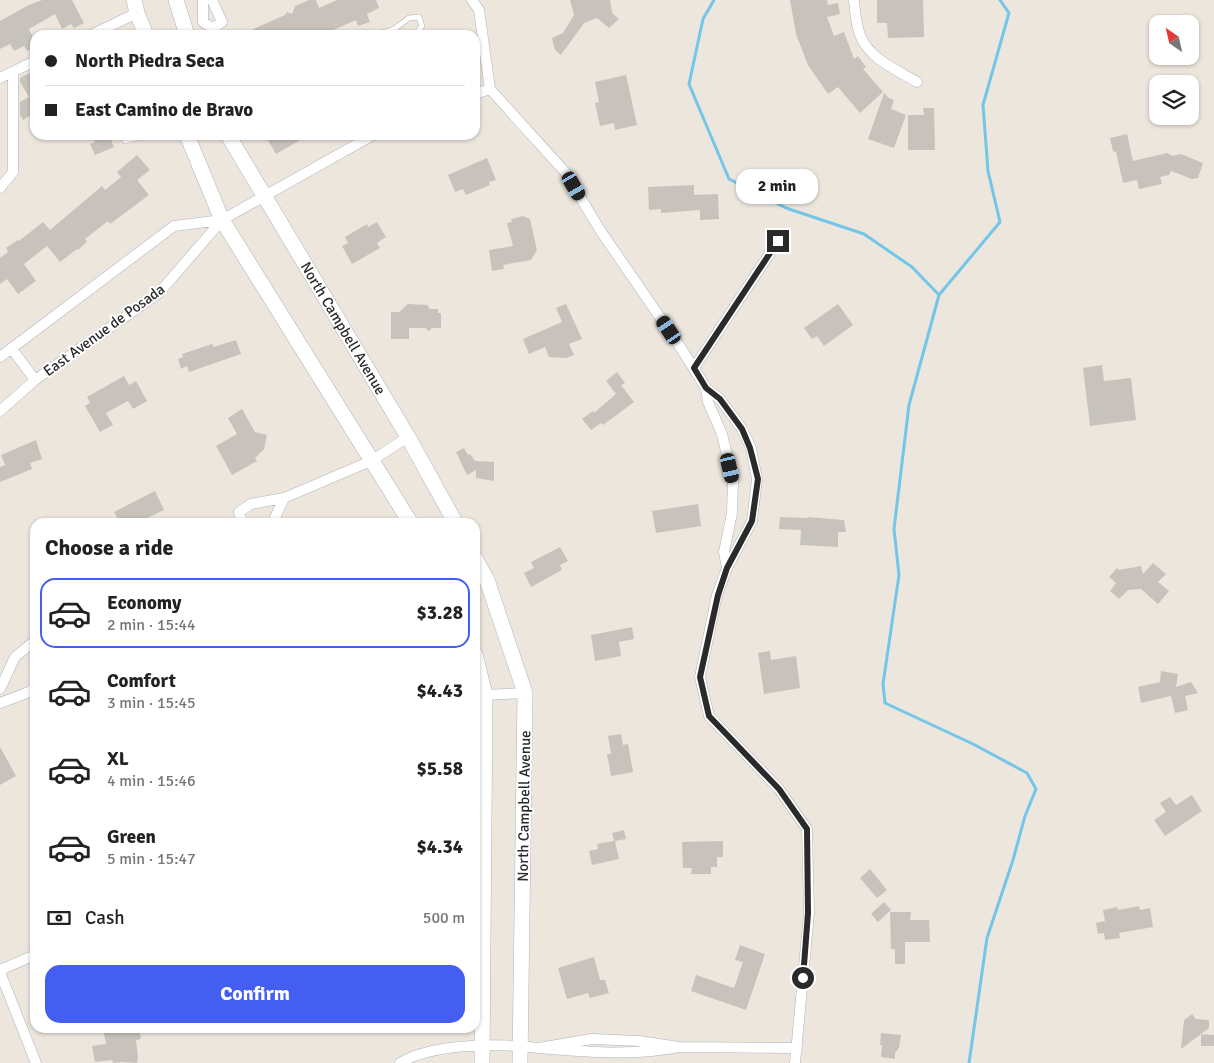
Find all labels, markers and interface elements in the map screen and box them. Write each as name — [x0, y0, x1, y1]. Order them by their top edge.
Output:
north arrow — [1149, 15, 1199, 65]
map controls — [1149, 15, 1199, 125]
text: North Piedra Seca — [75, 49, 225, 73]
button: layers — [1149, 75, 1199, 125]
text: East Camino de Bravo — [75, 98, 253, 122]
callout: 2 min — [737, 168, 819, 204]
car — [560, 169, 587, 203]
text: 2 min — [758, 176, 796, 196]
route end — [767, 230, 789, 252]
street label: North Campbell Avenue — [297, 259, 390, 398]
street label: East Avenue de Posada — [40, 280, 168, 380]
car — [654, 313, 683, 347]
car — [719, 452, 740, 484]
text: Choose a ride — [45, 534, 173, 561]
icon: car — [47, 591, 92, 636]
text: Economy — [107, 591, 181, 615]
text: $3.28 — [417, 601, 463, 625]
text: 2 min · 15:44 — [107, 615, 196, 635]
icon: car — [47, 669, 92, 714]
text: Comfort — [107, 669, 176, 693]
text: $4.43 — [417, 679, 463, 703]
text: 3 min · 15:45 — [107, 693, 196, 713]
street label: North Campbell Avenue — [514, 730, 534, 882]
icon: car — [47, 747, 92, 792]
text: XL — [107, 747, 129, 771]
text: $5.58 — [417, 757, 463, 781]
text: 4 min · 15:46 — [107, 771, 196, 791]
icon: car — [47, 825, 92, 870]
text: Green — [107, 825, 156, 849]
text: $4.34 — [417, 835, 463, 859]
text: 5 min · 15:47 — [107, 849, 196, 869]
icon: cash — [45, 904, 73, 932]
text: Cash — [85, 906, 125, 930]
text: 500 m — [423, 908, 465, 928]
button: Confirm — [45, 965, 465, 1023]
route start — [792, 967, 814, 989]

